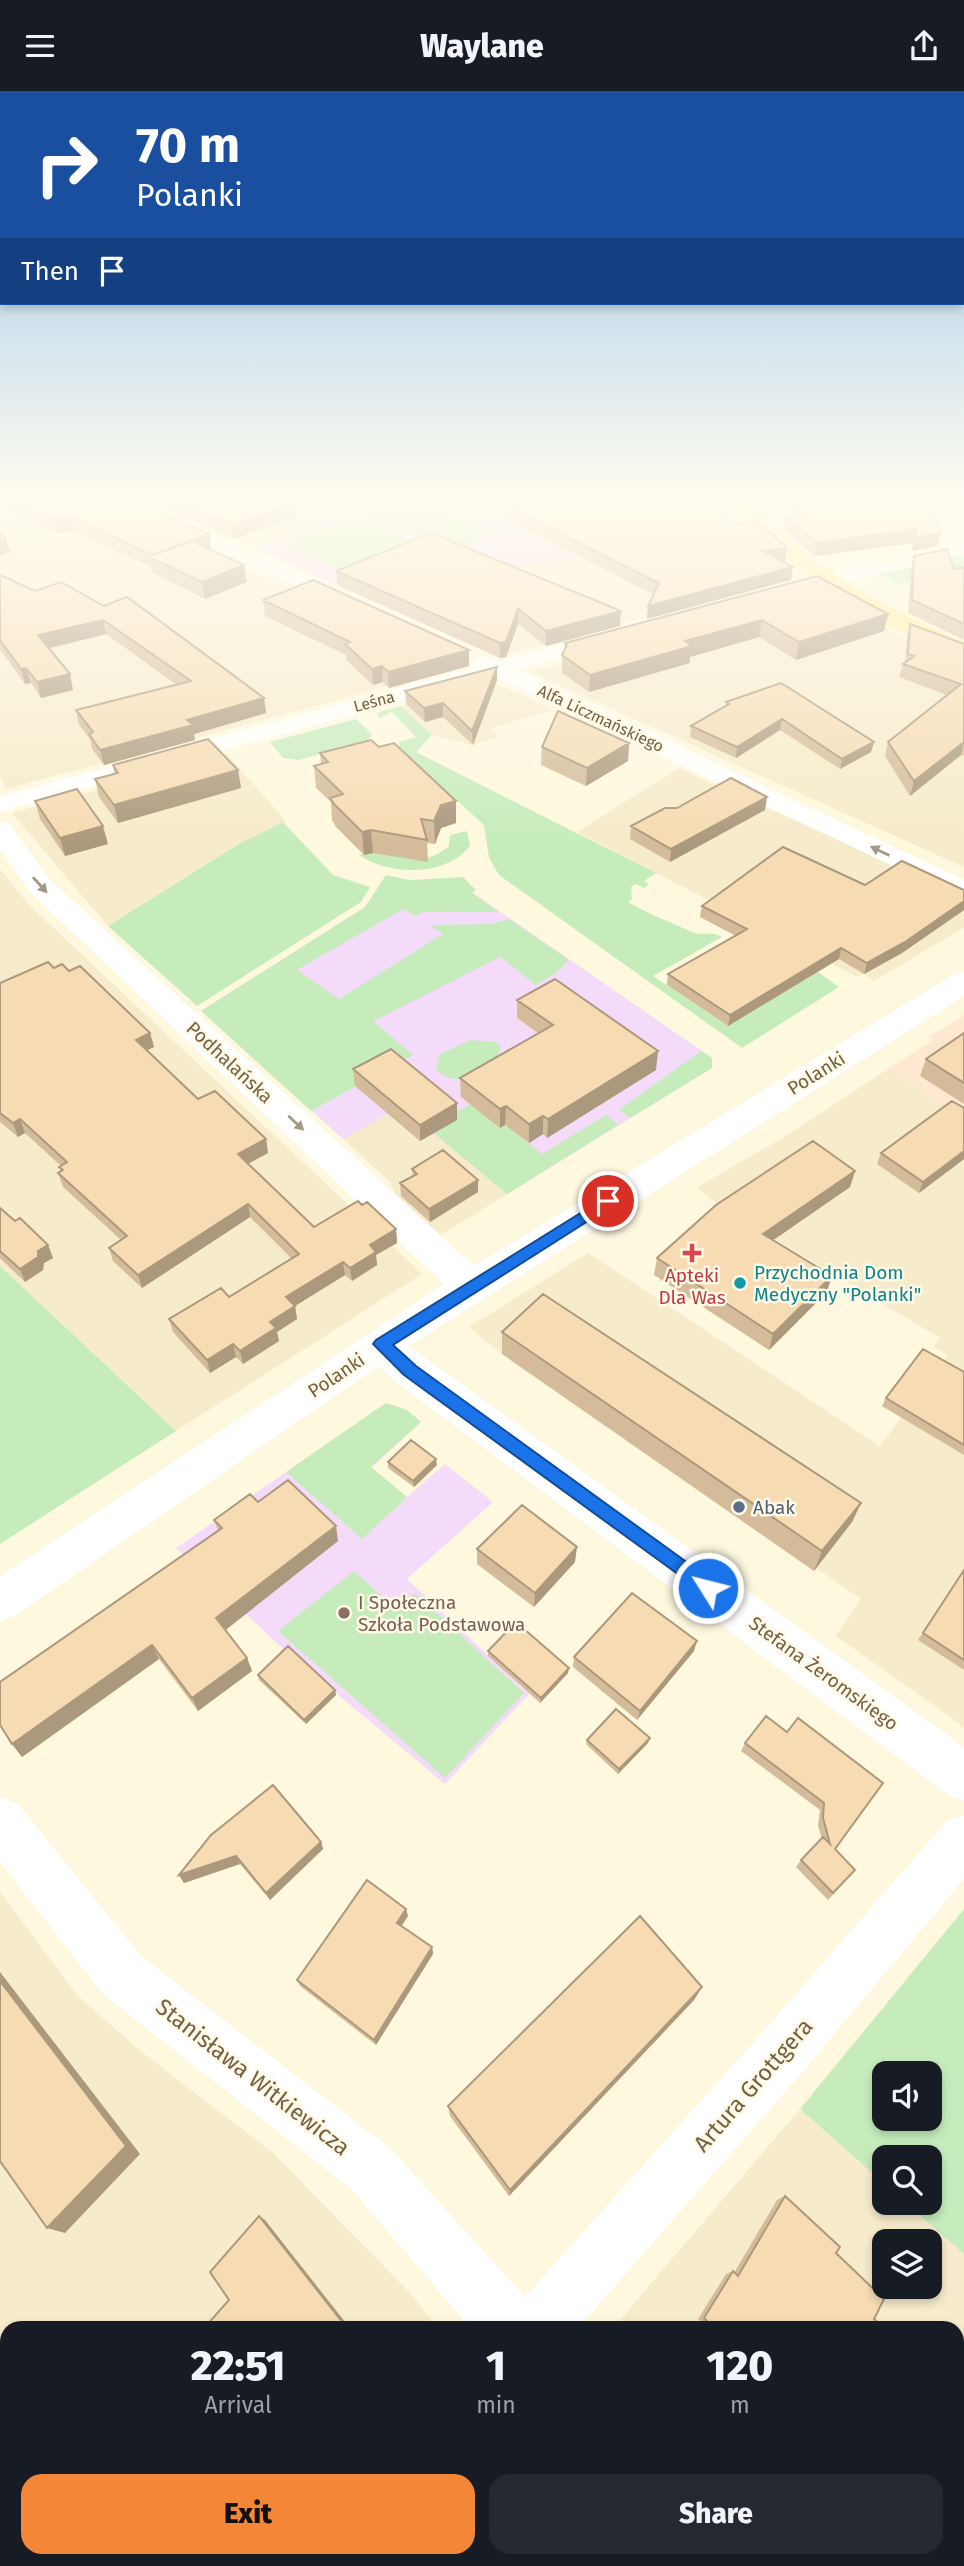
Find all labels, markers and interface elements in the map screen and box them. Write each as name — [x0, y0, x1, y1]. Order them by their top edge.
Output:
icon: menu — [21, 27, 59, 65]
text: Waylane — [420, 27, 544, 65]
icon: share — [905, 27, 943, 65]
text: 70 m — [136, 116, 240, 175]
icon: right — [21, 119, 112, 210]
text: Polanki — [136, 176, 243, 214]
icon: arrive — [93, 252, 131, 290]
text: Then — [21, 256, 79, 287]
street label: Alfa Liczmańskiego — [535, 681, 667, 756]
street label: Leśna — [351, 687, 397, 716]
one-way arrow — [870, 845, 890, 856]
one-way arrow — [32, 876, 48, 894]
street label: Podhalańska — [182, 1017, 278, 1108]
street label: Polanki — [783, 1047, 849, 1100]
one-way arrow — [287, 1115, 304, 1131]
pin — [578, 1171, 638, 1231]
icon: arrive — [589, 1182, 627, 1220]
marker: Apteki Dla Was — [684, 1245, 700, 1261]
place label: Przychodnia Dom Medyczny "Polanki" — [754, 1261, 921, 1306]
place label: Apteki Dla Was — [658, 1264, 726, 1309]
marker: Przychodnia Dom Medyczny "Polanki" — [732, 1275, 748, 1291]
street label: Polanki — [303, 1348, 369, 1403]
place label: Abak — [753, 1496, 795, 1519]
marker: Abak — [731, 1499, 747, 1515]
position arrow — [671, 1551, 745, 1625]
place label: I Społeczna Szkoła Podstawowa — [358, 1591, 525, 1636]
marker: I Społeczna Szkoła Podstawowa — [336, 1605, 352, 1621]
street label: Stefana Żeromskiego — [745, 1611, 903, 1735]
street label: Stanisława Witkiewicza — [150, 1993, 356, 2161]
street label: Artura Grottgera — [687, 2013, 819, 2157]
map controls — [872, 2061, 942, 2299]
button: sound — [872, 2061, 942, 2131]
button: search — [872, 2145, 942, 2215]
button: layers — [872, 2229, 942, 2299]
text: 22:51 — [191, 2341, 285, 2391]
text: 1 — [486, 2341, 506, 2391]
text: 120 — [707, 2341, 773, 2391]
text: Arrival — [204, 2391, 272, 2419]
text: min — [476, 2391, 516, 2419]
text: m — [730, 2391, 750, 2419]
button: Exit — [21, 2474, 475, 2554]
button: Share — [489, 2474, 943, 2554]

